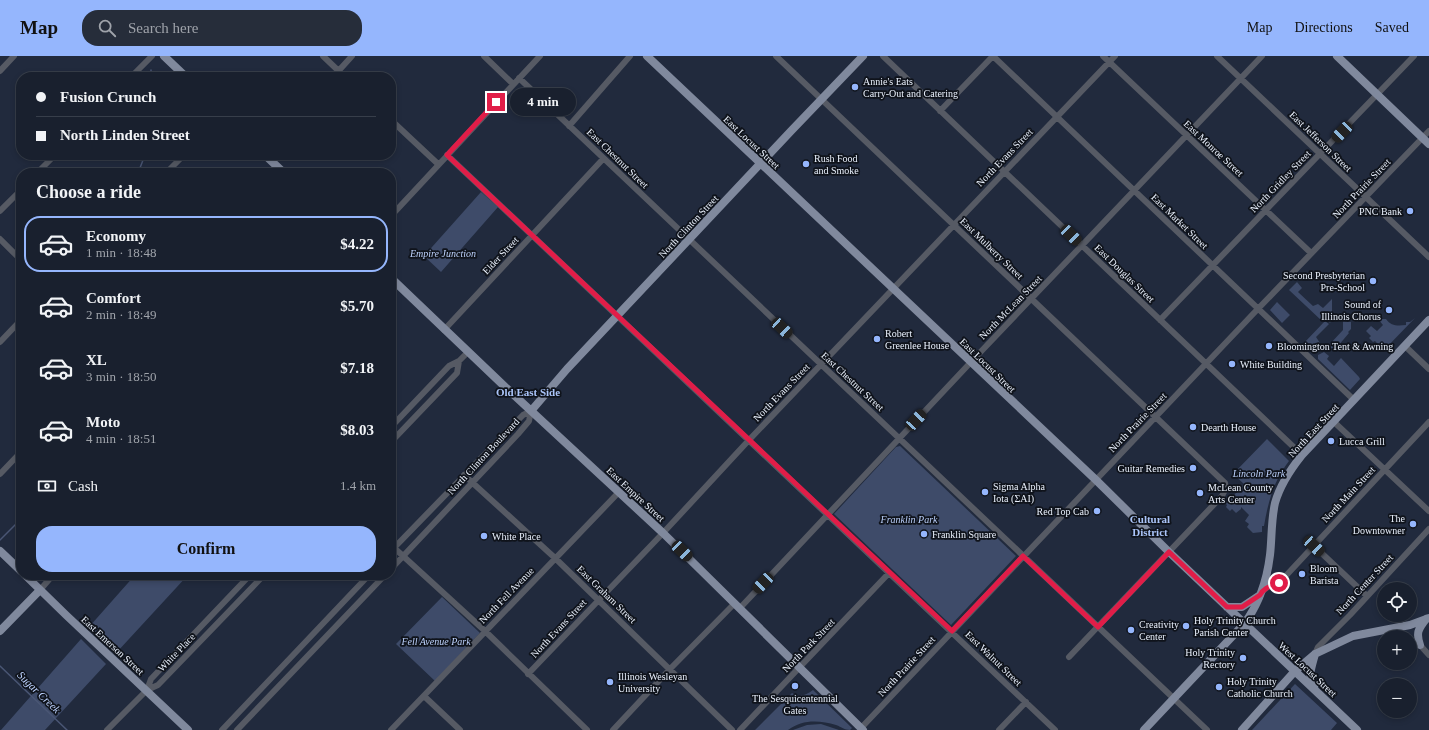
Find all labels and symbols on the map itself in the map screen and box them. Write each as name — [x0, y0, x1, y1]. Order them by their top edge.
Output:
place label: Annie's Eats Carry-Out and Catering — [863, 76, 958, 99]
marker: Annie's Eats Carry-Out and Catering — [850, 82, 860, 92]
callout: 4 min — [510, 88, 576, 116]
route end — [487, 93, 505, 111]
street label: East Jefferson Street — [1287, 109, 1354, 174]
street label: East Locust Street — [721, 114, 782, 171]
street label: East Monroe Street — [1182, 118, 1246, 179]
car — [1329, 119, 1355, 145]
street label: East Chestnut Street — [585, 126, 651, 191]
street label: North Evans Street — [974, 126, 1035, 189]
street label: North Gridley Street — [1248, 148, 1313, 215]
place label: Rush Food and Smoke — [814, 153, 859, 176]
street label: North Prairie Street — [1330, 156, 1393, 220]
marker: Rush Food and Smoke — [801, 159, 811, 169]
street label: East Market Street — [1149, 192, 1210, 251]
street label: North Clinton Street — [656, 193, 720, 260]
place label: PNC Bank — [1359, 206, 1402, 217]
marker: PNC Bank — [1405, 206, 1415, 216]
street label: East Mulberry Street — [958, 215, 1026, 281]
car — [1058, 222, 1084, 248]
street label: Elder Street — [480, 234, 521, 276]
street label: East Douglas Street — [1092, 242, 1157, 305]
park label: Empire Junction — [409, 248, 476, 259]
place label: Second Presbyterian Pre-School — [1283, 270, 1365, 293]
street label: North McLean Street — [977, 273, 1044, 342]
marker: Second Presbyterian Pre-School — [1368, 276, 1378, 286]
place label: Sound of Illinois Chorus — [1321, 299, 1382, 322]
marker: Sound of Illinois Chorus — [1384, 305, 1394, 315]
car — [769, 315, 795, 341]
place label: Robert Greenlee House — [885, 328, 950, 351]
marker: Robert Greenlee House — [872, 334, 882, 344]
street label: East Locust Street — [958, 336, 1018, 395]
marker: Bloomington Tent & Awning — [1264, 341, 1274, 351]
place label: Bloomington Tent & Awning — [1277, 341, 1393, 352]
street label: East Chestnut Street — [819, 350, 886, 413]
marker: White Building — [1227, 359, 1237, 369]
place label: White Building — [1240, 359, 1302, 370]
street label: North Evans Street — [751, 361, 812, 424]
district label: Old East Side — [496, 386, 560, 398]
street label: North Prairie Street — [1106, 390, 1169, 454]
street label: North East Street — [1286, 401, 1341, 459]
car — [903, 407, 929, 433]
street label: North Clinton Boulevard — [445, 416, 521, 497]
marker: Dearth House — [1188, 422, 1198, 432]
place label: Dearth House — [1201, 422, 1257, 433]
marker: Lucca Grill — [1326, 436, 1336, 446]
place label: Lucca Grill — [1339, 436, 1385, 447]
place label: Guitar Remedies — [1118, 463, 1185, 474]
marker: Guitar Remedies — [1188, 463, 1198, 473]
street label: North Main Street — [1320, 464, 1377, 525]
street label: East Empire Street — [604, 465, 667, 524]
park label: Lincoln Park — [1232, 468, 1286, 479]
place label: Sigma Alpha Iota (ΣΑΙ) — [993, 481, 1046, 505]
place label: McLean County Arts Center — [1208, 482, 1273, 505]
marker: Sigma Alpha Iota (ΣΑΙ) — [980, 487, 990, 497]
marker: McLean County Arts Center — [1195, 488, 1205, 498]
place label: Red Top Cab — [1037, 506, 1089, 517]
marker: Red Top Cab — [1092, 506, 1102, 516]
district label: Cultural District — [1130, 513, 1170, 538]
place label: The Downtowner — [1353, 513, 1406, 536]
park label: Franklin Park — [880, 514, 938, 525]
marker: The Downtowner — [1408, 519, 1418, 529]
marker: Franklin Square — [919, 529, 929, 539]
place label: Franklin Square — [932, 529, 997, 540]
marker: White Place — [479, 531, 489, 541]
place label: White Place — [492, 531, 541, 542]
car — [1301, 533, 1327, 559]
car — [669, 538, 695, 564]
street label: North Center Street — [1334, 552, 1395, 617]
street label: East Graham Street — [575, 563, 639, 625]
place label: Bloom Barista — [1310, 563, 1339, 586]
street label: North Fell Avenue — [477, 565, 536, 626]
marker: Bloom Barista — [1297, 569, 1307, 579]
car — [750, 570, 776, 596]
route start — [1270, 574, 1288, 592]
street label: North Evans Street — [528, 597, 588, 660]
street label: East Emerson Street — [79, 614, 146, 677]
place label: Holy Trinity Church Parish Center — [1194, 615, 1276, 638]
street label: North Park Street — [780, 616, 837, 674]
place label: Creativity Center — [1139, 619, 1179, 642]
marker: Holy Trinity Church Parish Center — [1181, 621, 1191, 631]
marker: Creativity Center — [1126, 625, 1136, 635]
street label: East Walnut Street — [963, 629, 1024, 688]
street label: White Place — [156, 631, 198, 674]
street label: North Prairie Street — [876, 634, 937, 699]
park label: Fell Avenue Park — [400, 636, 471, 647]
street label: West Locust Street — [1276, 640, 1339, 699]
place label: Holy Trinity Rectory — [1185, 647, 1235, 670]
marker: Holy Trinity Rectory — [1238, 653, 1248, 663]
water label: Sugar Creek — [15, 669, 64, 716]
place label: Illinois Wesleyan University — [618, 671, 687, 694]
place label: Holy Trinity Catholic Church — [1227, 676, 1293, 699]
marker: Illinois Wesleyan University — [605, 677, 615, 687]
marker: The Sesquicentennial Gates — [790, 681, 800, 691]
marker: Holy Trinity Catholic Church — [1214, 682, 1224, 692]
place label: The Sesquicentennial Gates — [752, 693, 838, 716]

